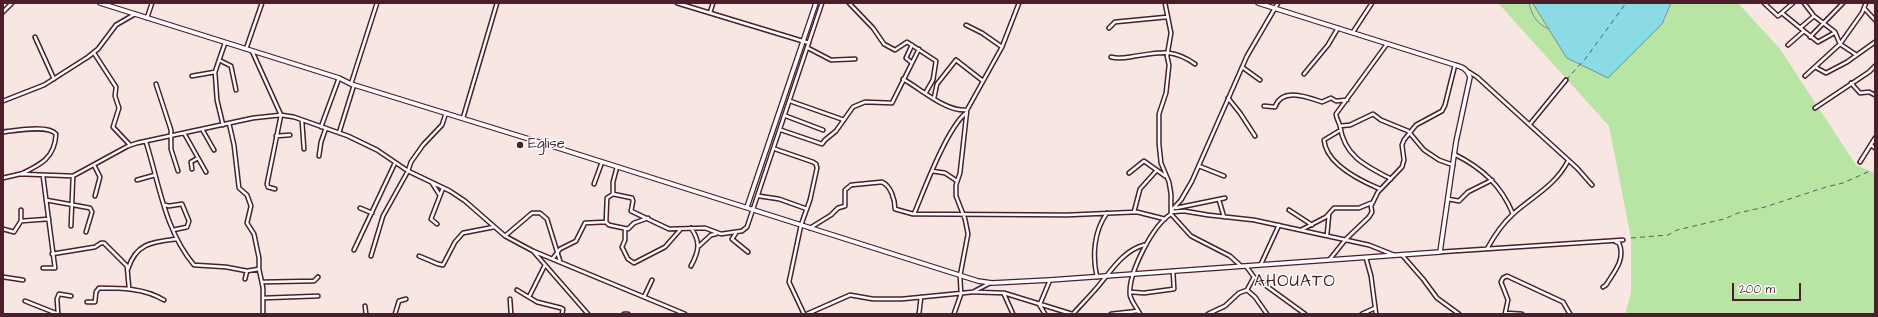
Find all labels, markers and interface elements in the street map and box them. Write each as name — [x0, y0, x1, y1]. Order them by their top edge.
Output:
place label: Eglise — [528, 136, 565, 154]
marker: Eglise — [515, 140, 525, 150]
district label: AHOUATO — [1254, 272, 1336, 292]
scale bar — [1734, 275, 1803, 301]
text: 200 m — [1739, 281, 1775, 298]

